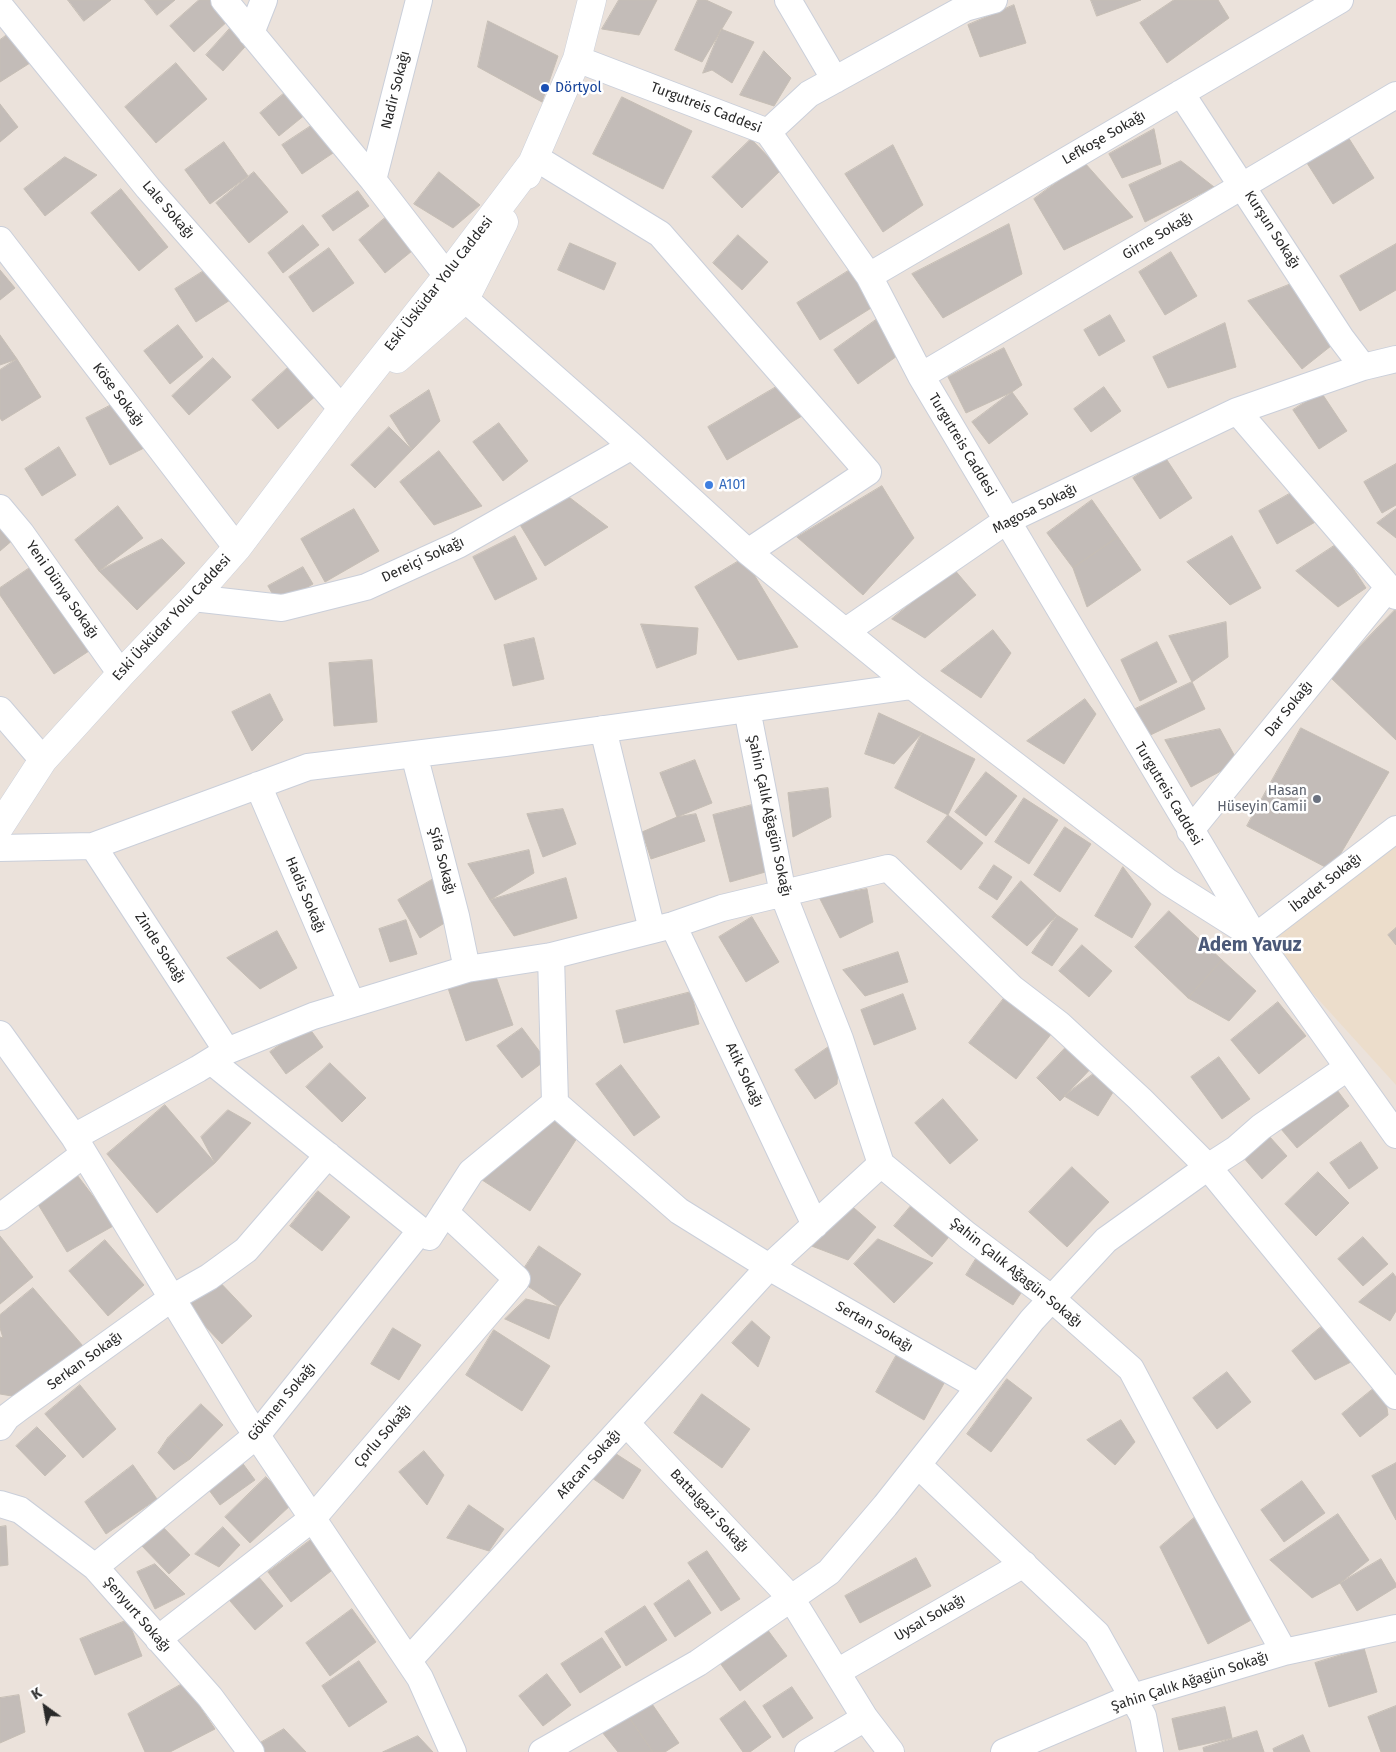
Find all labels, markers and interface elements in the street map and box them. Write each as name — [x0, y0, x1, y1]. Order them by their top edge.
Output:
street label: Nadir Sokağı — [378, 49, 414, 131]
street label: Turgutreis Caddesi — [648, 79, 764, 137]
place label: Dörtyol — [555, 80, 602, 96]
marker: Dörtyol — [539, 82, 551, 94]
street label: Lefkoşe Sokağı — [1059, 107, 1149, 169]
street label: Lale Sokağı — [138, 178, 198, 242]
street label: Kurşun Sokağı — [1241, 188, 1303, 272]
street label: Girne Sokağı — [1120, 208, 1196, 264]
street label: Eski Üsküdar Yolu Caddesi — [381, 213, 497, 355]
street label: Köse Sokağı — [89, 360, 147, 430]
street label: Turgutreis Caddesi — [925, 390, 999, 500]
place label: A101 — [719, 477, 746, 493]
marker: A101 — [703, 479, 715, 491]
street label: Magosa Sokağı — [990, 480, 1080, 538]
street label: Dereiçi Sokağı — [379, 534, 467, 586]
street label: Yeni Dünya Sokağı — [22, 538, 102, 642]
street label: Eski Üsküdar Yolu Caddesi — [109, 552, 235, 684]
street label: Dar Sokağı — [1261, 678, 1317, 740]
street label: Şahin Çalık Ağagün Sokağı — [744, 734, 794, 898]
street label: Turgutreis Caddesi — [1131, 739, 1205, 849]
place label: Hasan Hüseyin Camii — [1217, 783, 1307, 816]
marker: Hasan Hüseyin Camii — [1311, 793, 1323, 805]
street label: Şifa Sokağı — [425, 826, 459, 896]
street label: İbadet Sokağı — [1287, 850, 1365, 916]
street label: Hadis Sokağı — [281, 854, 329, 936]
street label: Zinde Sokağı — [131, 910, 189, 986]
district label: Adem Yavuz — [1199, 935, 1301, 957]
street label: Atik Sokağı — [722, 1040, 766, 1110]
street label: Şahin Çalık Ağagün Sokağı — [947, 1215, 1085, 1331]
street label: Sertan Sokağı — [832, 1298, 916, 1356]
street label: Serkan Sokağı — [44, 1328, 126, 1394]
street label: Gökmen Sokağı — [244, 1359, 320, 1445]
street label: Çorlu Sokağı — [351, 1401, 415, 1471]
street label: Afacan Sokağı — [553, 1426, 625, 1502]
street label: Battalgazi Sokağı — [666, 1466, 752, 1556]
street label: Şenyurt Sokağı — [100, 1574, 174, 1656]
street label: Uysal Sokağı — [892, 1591, 968, 1645]
street label: Şahin Çalık Ağagün Sokağı — [1109, 1649, 1271, 1715]
north arrow — [20, 1682, 70, 1732]
text: K — [29, 1684, 45, 1703]

